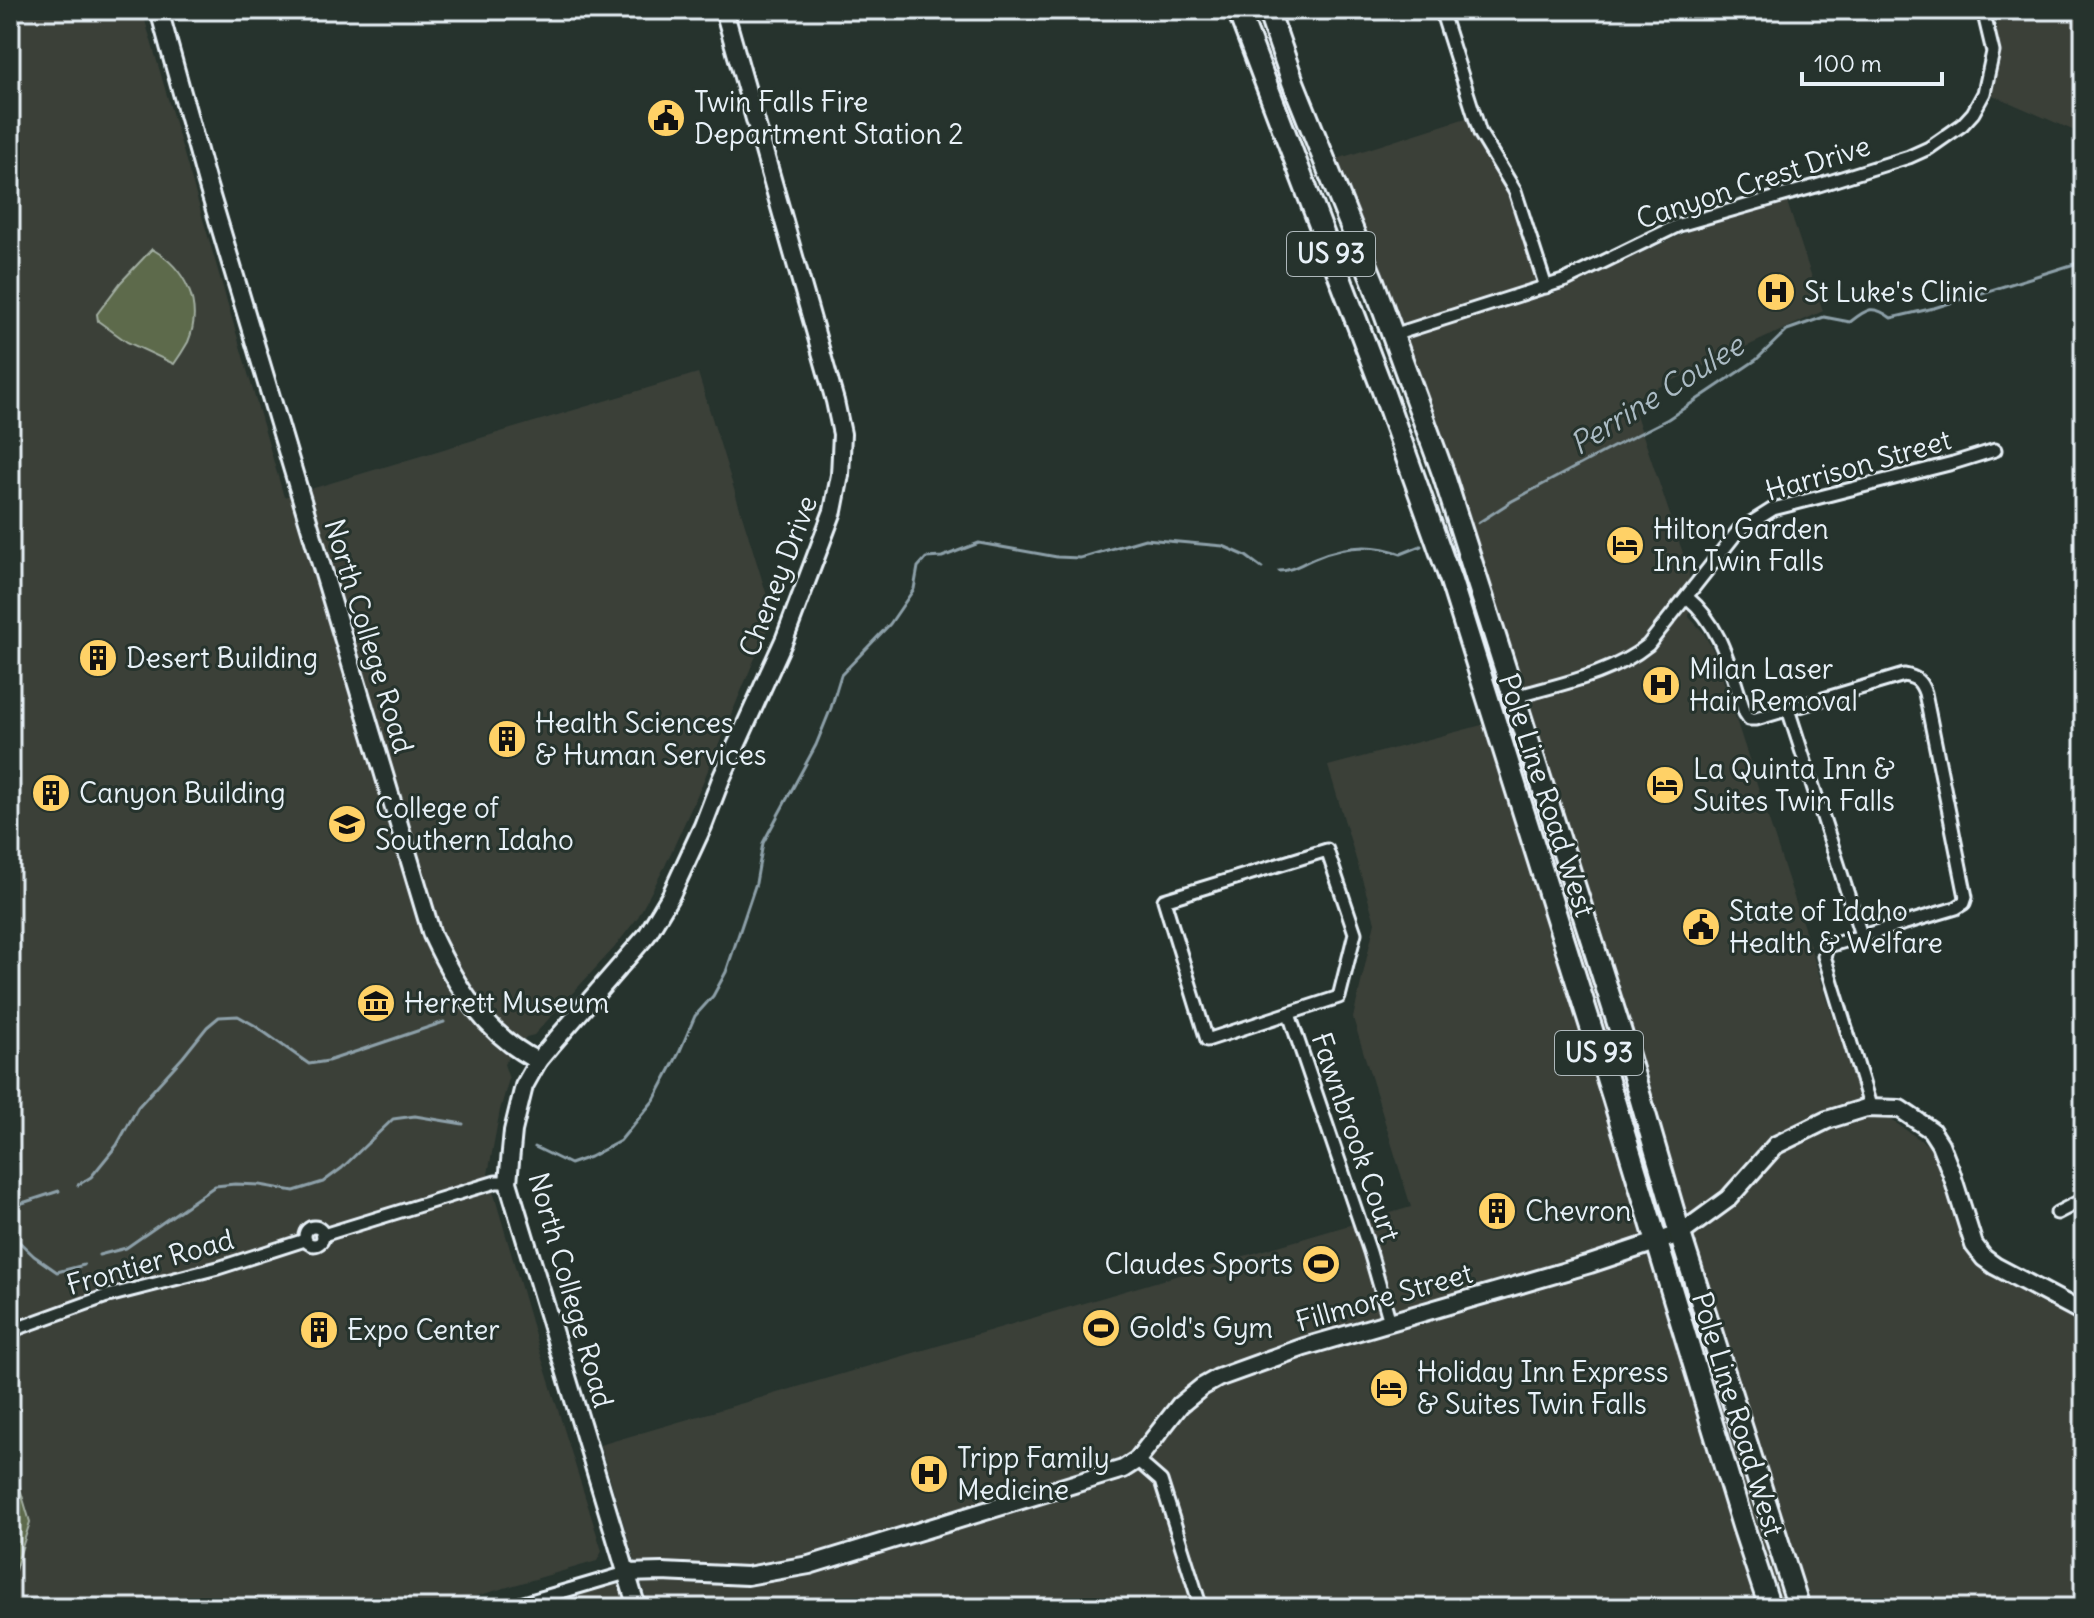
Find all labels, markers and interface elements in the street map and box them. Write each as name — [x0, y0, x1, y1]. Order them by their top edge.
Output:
scale bar — [1802, 36, 1942, 86]
text: 100 m — [1814, 48, 1882, 78]
place label: Twin Falls Fire Department Station 2 — [694, 84, 964, 152]
public building icon: Twin Falls Fire Department Station 2 — [645, 97, 687, 139]
street label: Canyon Crest Drive — [1632, 127, 1874, 237]
road number: US 93 — [1287, 232, 1375, 276]
hospital icon: St Luke's Clinic — [1755, 271, 1797, 313]
place label: St Luke's Clinic — [1804, 274, 1988, 310]
water label: Perrine Coulee — [1563, 325, 1752, 463]
street label: Harrison Street — [1761, 421, 1955, 509]
street label: Cheney Drive — [731, 490, 825, 662]
place label: Hilton Garden Inn Twin Falls — [1653, 511, 1829, 579]
street label: North College Road — [316, 515, 422, 757]
hotel icon: Hilton Garden Inn Twin Falls — [1604, 524, 1646, 566]
building icon: Desert Building — [77, 637, 119, 679]
place label: Desert Building — [126, 640, 318, 676]
place label: Milan Laser Hair Removal — [1689, 651, 1858, 719]
hospital icon: Milan Laser Hair Removal — [1640, 664, 1682, 706]
street label: Pole Line Road West — [1491, 669, 1603, 921]
place label: Health Sciences & Human Services — [535, 705, 766, 773]
building icon: Health Sciences & Human Services — [486, 718, 528, 760]
place label: La Quinta Inn & Suites Twin Falls — [1693, 751, 1895, 819]
hotel icon: La Quinta Inn & Suites Twin Falls — [1644, 764, 1686, 806]
building icon: Canyon Building — [30, 772, 72, 814]
place label: Canyon Building — [79, 775, 286, 811]
place label: College of Southern Idaho — [375, 790, 574, 858]
school or university icon: College of Southern Idaho — [326, 803, 368, 845]
place label: State of Idaho Health & Welfare — [1729, 893, 1943, 961]
public building icon: State of Idaho Health & Welfare — [1680, 906, 1722, 948]
museum icon: Herrett Museum — [355, 982, 397, 1024]
place label: Herrett Museum — [404, 985, 609, 1021]
street label: Fawnbrook Court — [1303, 1028, 1409, 1246]
road number: US 93 — [1555, 1031, 1643, 1075]
street label: North College Road — [520, 1168, 622, 1412]
building icon: Chevron — [1476, 1190, 1518, 1232]
place label: Chevron — [1525, 1193, 1631, 1229]
street label: Frontier Road — [62, 1221, 238, 1303]
sports icon: Claudes Sports — [1300, 1243, 1342, 1285]
place label: Claudes Sports — [1105, 1246, 1293, 1282]
street label: Fillmore Street — [1292, 1255, 1476, 1339]
street label: Pole Line Road West — [1684, 1288, 1792, 1540]
sports icon: Gold's Gym — [1080, 1307, 1122, 1349]
building icon: Expo Center — [298, 1309, 340, 1351]
place label: Gold's Gym — [1129, 1310, 1273, 1346]
place label: Expo Center — [347, 1312, 500, 1348]
place label: Holiday Inn Express & Suites Twin Falls — [1417, 1354, 1669, 1422]
hotel icon: Holiday Inn Express & Suites Twin Falls — [1368, 1367, 1410, 1409]
place label: Tripp Family Medicine — [957, 1440, 1110, 1508]
hospital icon: Tripp Family Medicine — [908, 1453, 950, 1495]

